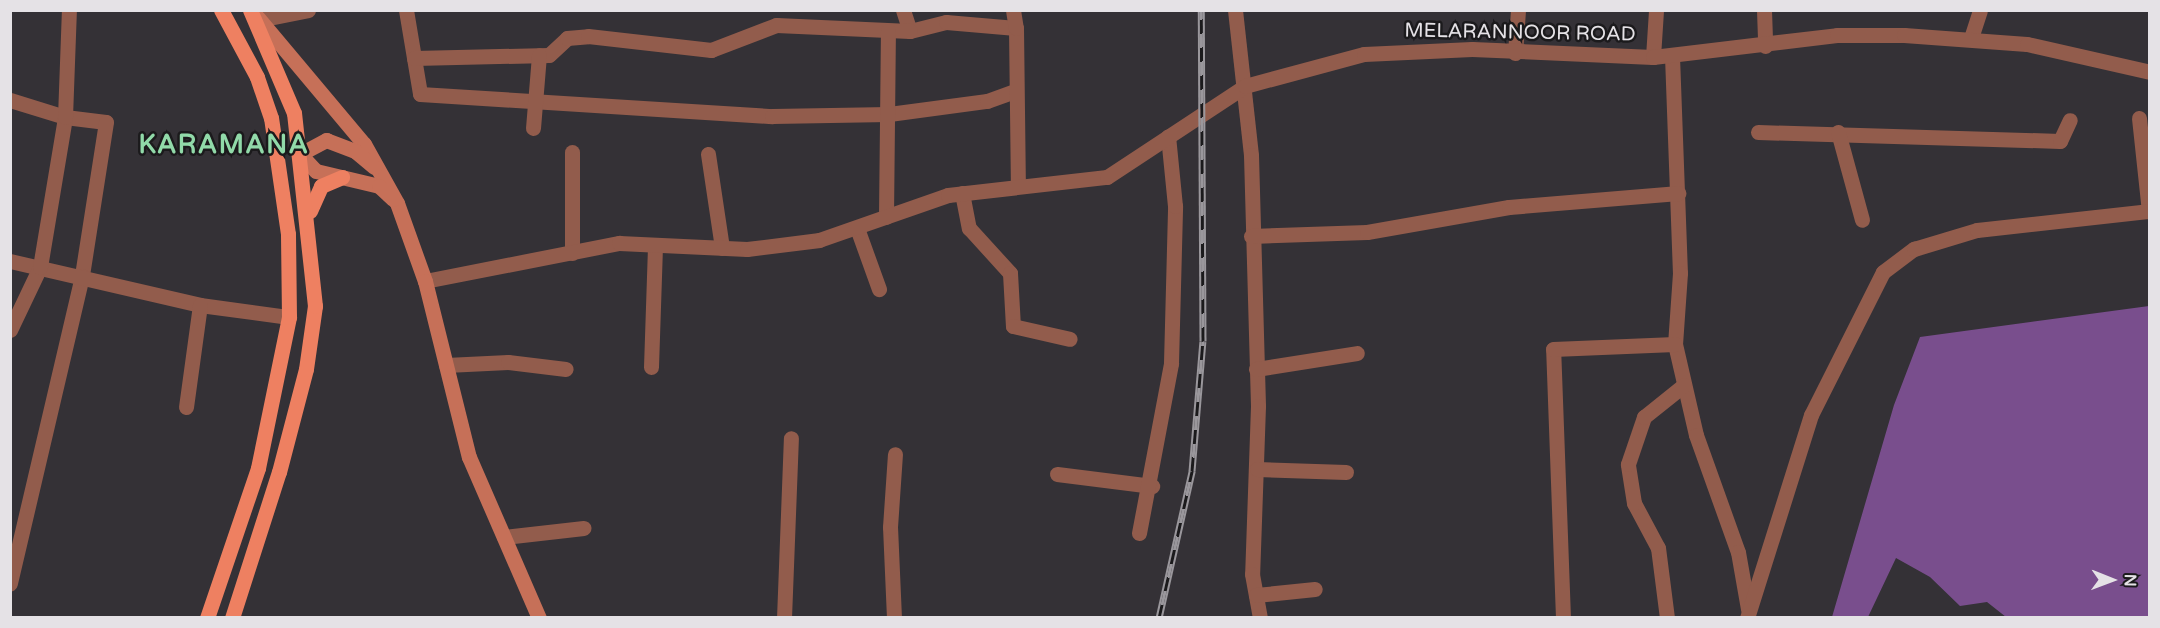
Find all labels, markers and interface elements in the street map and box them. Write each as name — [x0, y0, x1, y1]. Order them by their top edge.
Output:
street label: MELARANNOOR ROAD — [1404, 19, 1636, 47]
district label: KARAMANA — [139, 129, 309, 161]
north arrow — [2082, 550, 2142, 610]
text: N — [2120, 574, 2140, 587]

